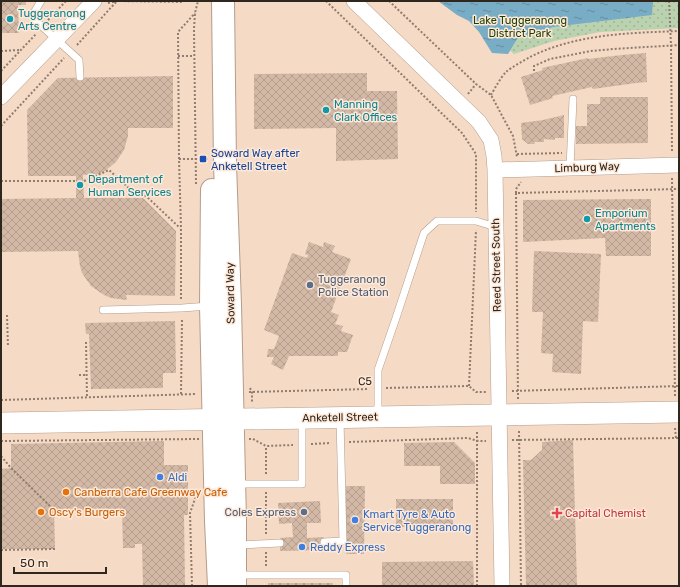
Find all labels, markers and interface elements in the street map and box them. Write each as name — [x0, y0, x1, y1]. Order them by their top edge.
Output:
place label: Tuggeranong Arts Centre — [18, 7, 86, 33]
marker: Tuggeranong Arts Centre — [5, 14, 15, 24]
park label: Lake Tuggeranong District Park — [473, 14, 567, 40]
place label: Manning Clark Offices — [334, 98, 398, 124]
marker: Manning Clark Offices — [321, 105, 331, 115]
place label: Soward Way after Anketell Street — [211, 147, 301, 173]
marker: Soward Way after Anketell Street — [198, 154, 208, 164]
street label: Limburg Way — [554, 160, 620, 175]
place label: Department of Human Services — [88, 173, 172, 199]
marker: Department of Human Services — [75, 180, 85, 190]
place label: Emporium Apartments — [595, 207, 656, 233]
marker: Emporium Apartments — [582, 214, 592, 224]
street label: Reed Street South — [489, 218, 504, 312]
street label: Soward Way — [223, 262, 238, 324]
place label: Tuggeranong Police Station — [318, 273, 389, 299]
marker: Tuggeranong Police Station — [305, 280, 315, 290]
street label: C5 — [358, 375, 373, 388]
street label: Anketell Street — [302, 410, 379, 425]
place label: Aldi — [168, 471, 187, 484]
marker: Aldi — [155, 472, 165, 482]
place label: Canberra Cafe Greenway Cafe — [74, 486, 227, 499]
marker: Canberra Cafe Greenway Cafe — [61, 487, 71, 497]
place label: Oscy's Burgers — [49, 506, 125, 519]
place label: Coles Express — [225, 506, 296, 519]
marker: Oscy's Burgers — [36, 507, 46, 517]
marker: Coles Express — [299, 507, 309, 517]
place label: Capital Chemist — [565, 507, 647, 520]
place label: Kmart Tyre & Auto Service Tuggeranong — [363, 508, 471, 534]
marker: Capital Chemist — [552, 508, 562, 518]
marker: Kmart Tyre & Auto Service Tuggeranong — [350, 515, 360, 525]
place label: Reddy Express — [310, 541, 386, 554]
marker: Reddy Express — [297, 542, 307, 552]
scale bar — [14, 549, 106, 575]
text: 50 m — [20, 556, 48, 570]

